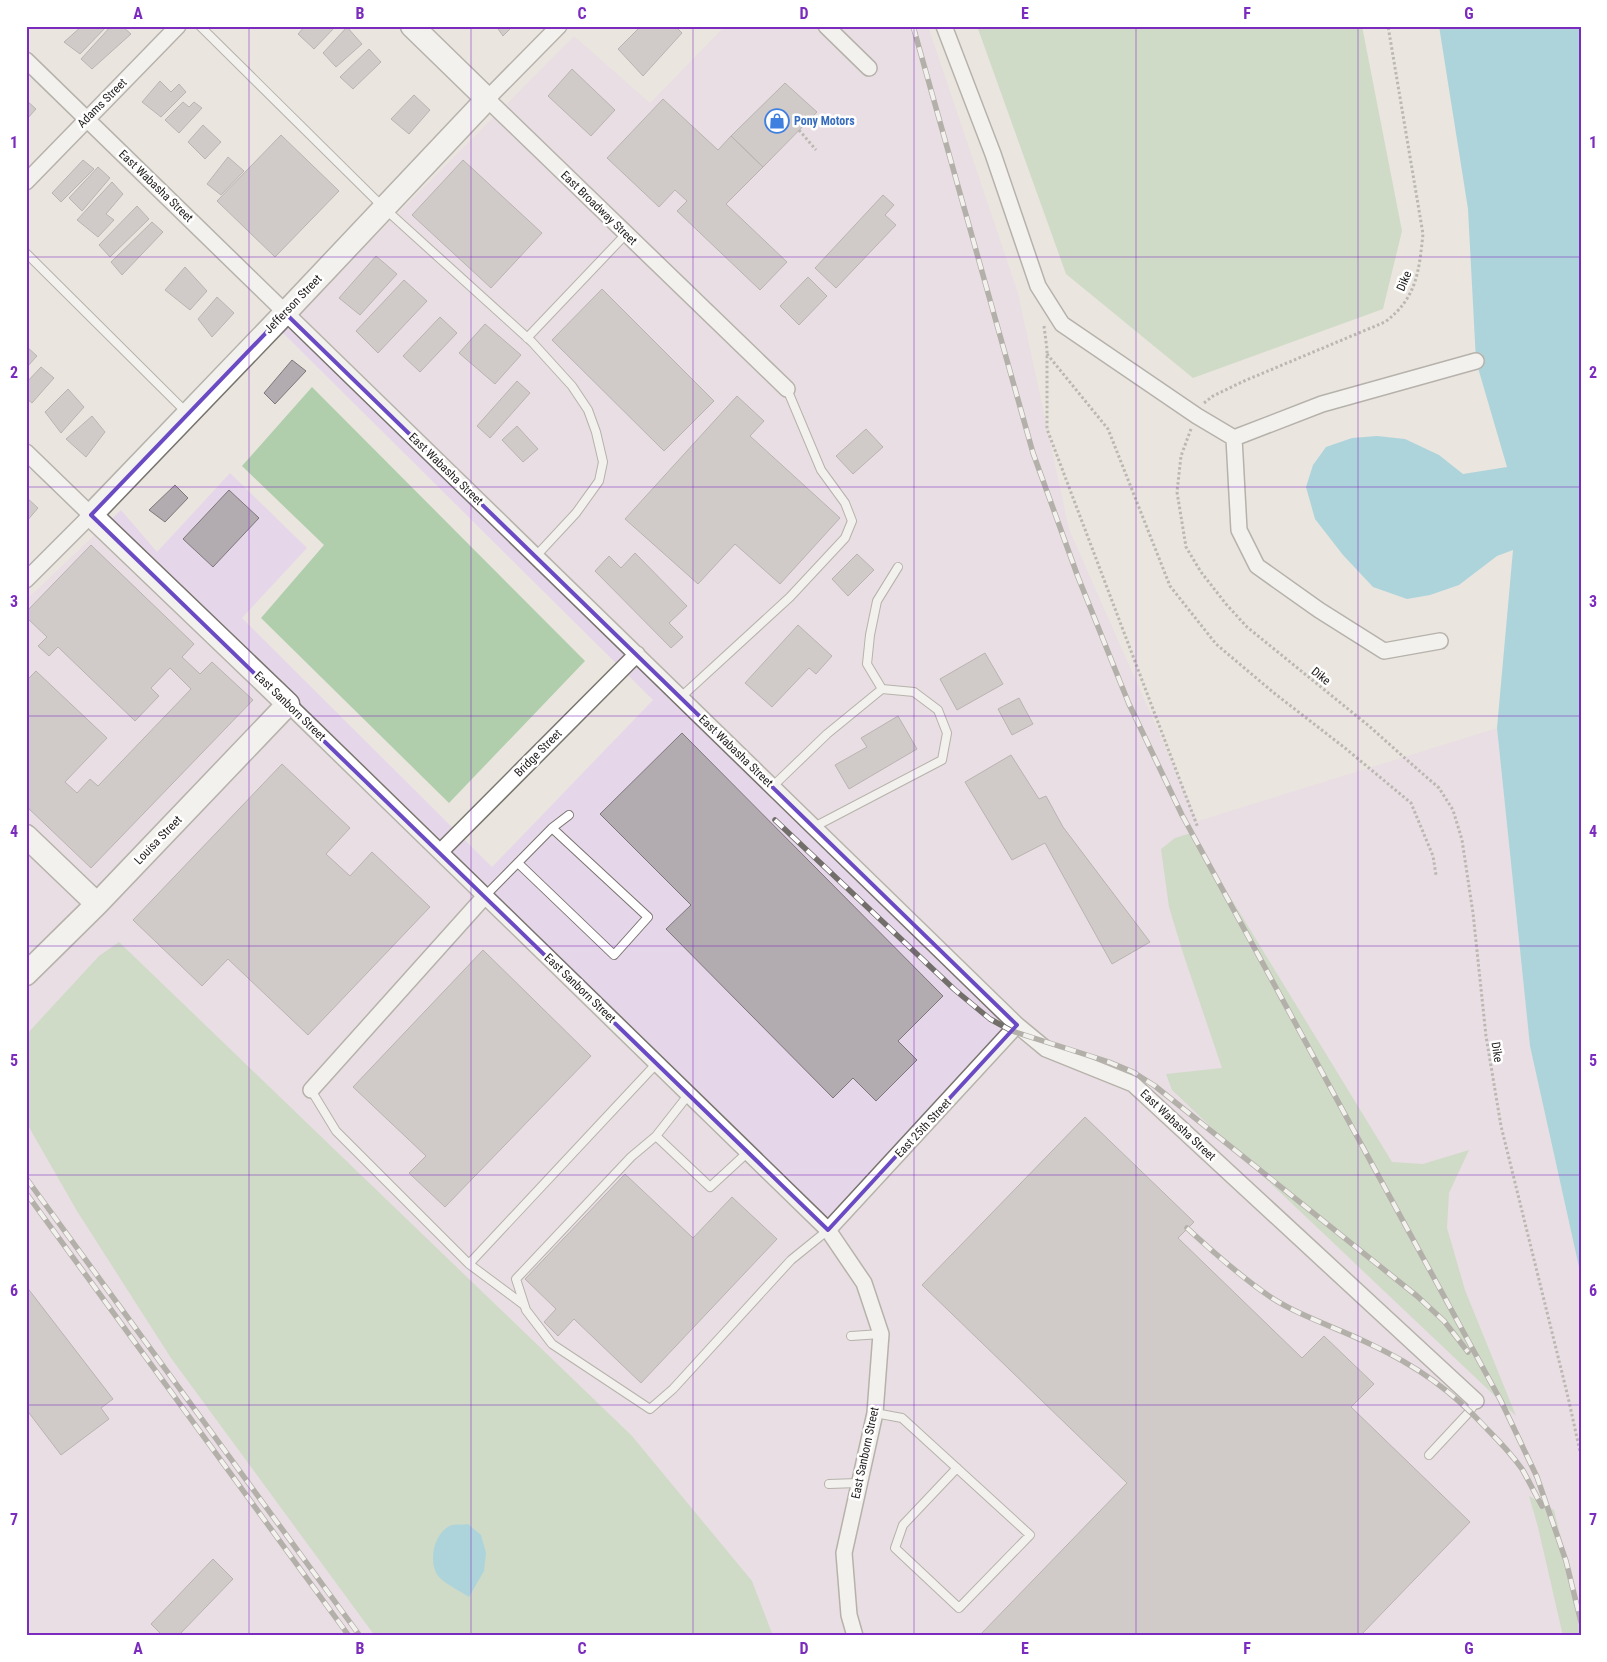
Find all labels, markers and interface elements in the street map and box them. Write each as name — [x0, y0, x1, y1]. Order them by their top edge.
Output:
text: A — [133, 4, 143, 23]
text: B — [356, 4, 365, 23]
text: C — [577, 4, 587, 23]
text: D — [799, 4, 809, 23]
text: E — [1021, 4, 1029, 23]
text: F — [1243, 4, 1251, 23]
text: G — [1464, 4, 1474, 23]
street label: Adams Street — [74, 75, 130, 131]
shop icon: Pony Motors — [764, 108, 790, 134]
place label: Pony Motors — [794, 114, 855, 128]
text: 1 — [10, 133, 18, 152]
text: 1 — [1589, 133, 1597, 152]
street label: East Wabasha Street — [116, 147, 196, 225]
street label: East Broadway Street — [558, 168, 640, 248]
street label: Dike — [1394, 268, 1415, 293]
street label: Jefferson Street — [261, 271, 325, 336]
text: 2 — [10, 363, 18, 382]
text: 2 — [1589, 363, 1597, 382]
street label: East Wabasha Street — [406, 430, 486, 508]
text: 3 — [10, 592, 18, 611]
text: 3 — [1589, 592, 1597, 611]
street label: Dike — [1309, 664, 1334, 688]
street label: East Sanborn Street — [251, 668, 329, 744]
street label: East Wabasha Street — [696, 712, 776, 790]
street label: Bridge Street — [511, 726, 565, 780]
street label: Louisa Street — [131, 812, 185, 867]
text: 4 — [10, 822, 18, 841]
text: 4 — [1589, 822, 1597, 841]
street label: East Sanborn Street — [541, 950, 619, 1026]
street label: Dike — [1489, 1041, 1505, 1063]
text: 5 — [10, 1051, 18, 1070]
text: 5 — [1589, 1051, 1597, 1070]
street label: East Wabasha Street — [1137, 1087, 1219, 1164]
street label: East 25th Street — [892, 1095, 954, 1160]
text: 6 — [10, 1281, 18, 1300]
text: 6 — [1589, 1281, 1597, 1300]
street label: East Sanborn Street — [848, 1405, 882, 1500]
text: 7 — [10, 1510, 18, 1529]
text: 7 — [1589, 1510, 1597, 1529]
text: A — [133, 1639, 143, 1658]
text: B — [356, 1639, 365, 1658]
text: C — [577, 1639, 587, 1658]
text: D — [799, 1639, 809, 1658]
text: E — [1021, 1639, 1029, 1658]
text: F — [1243, 1639, 1251, 1658]
text: G — [1464, 1639, 1474, 1658]

